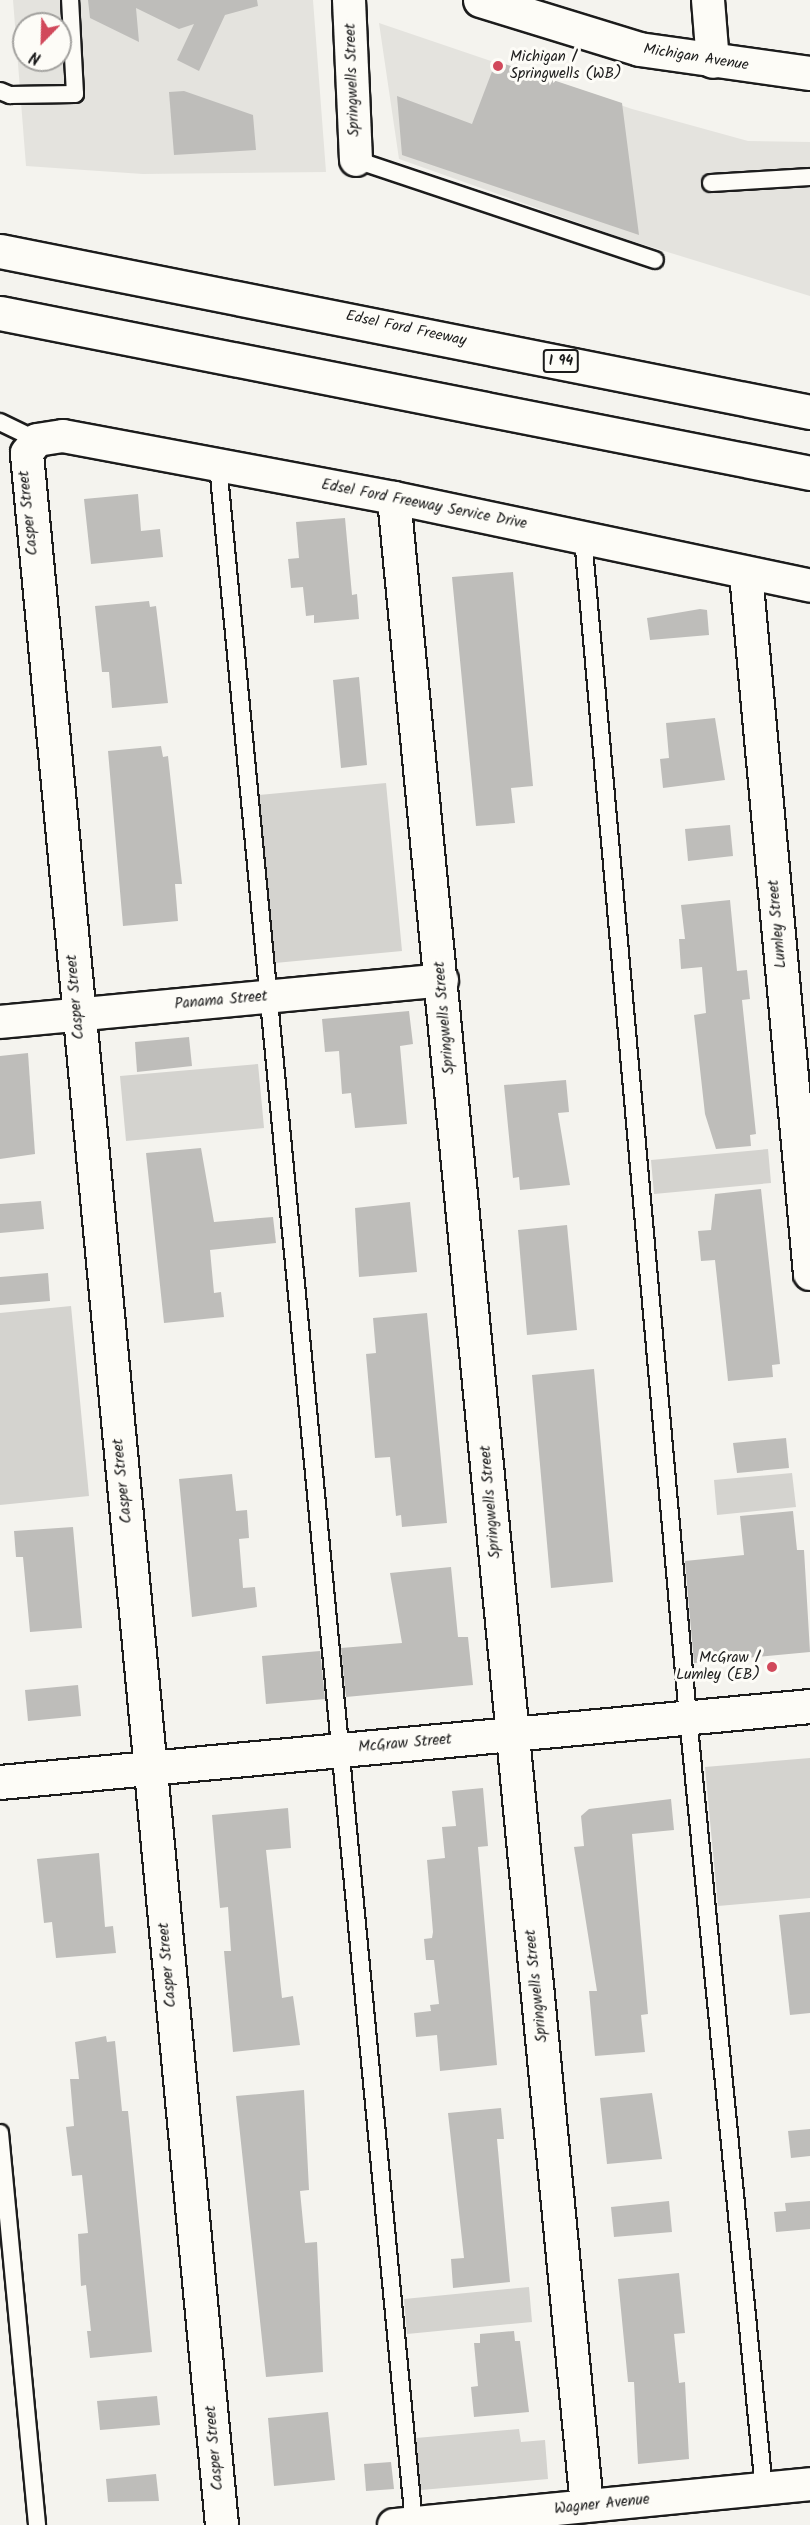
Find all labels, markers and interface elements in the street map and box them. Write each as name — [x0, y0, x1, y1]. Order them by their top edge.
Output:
north arrow — [12, 12, 72, 72]
street label: Springwells Street — [342, 23, 364, 137]
street label: Michigan Avenue — [642, 41, 750, 75]
text: N — [26, 44, 45, 71]
place label: Michigan / Springwells (WB) — [510, 48, 622, 83]
marker: Michigan / Springwells (WB) — [491, 59, 505, 73]
street label: Edsel Ford Freeway — [344, 307, 468, 351]
road number: I 94 — [542, 350, 580, 372]
street label: Casper Street — [16, 470, 42, 556]
street label: Edsel Ford Freeway Service Drive — [320, 476, 528, 534]
street label: Lumley Street — [765, 879, 791, 969]
street label: Casper Street — [63, 954, 89, 1040]
street label: Springwells Street — [431, 961, 459, 1075]
street label: Panama Street — [174, 988, 268, 1014]
street label: Casper Street — [110, 1438, 136, 1524]
street label: Springwells Street — [477, 1445, 505, 1559]
place label: McGraw / Lumley (EB) — [676, 1649, 760, 1684]
marker: McGraw / Lumley (EB) — [765, 1660, 779, 1674]
street label: McGraw Street — [357, 1731, 453, 1757]
street label: Casper Street — [155, 1922, 181, 2008]
street label: Springwells Street — [522, 1929, 552, 2043]
street label: Casper Street — [202, 2405, 228, 2491]
street label: Wagner Avenue — [553, 2491, 651, 2519]

